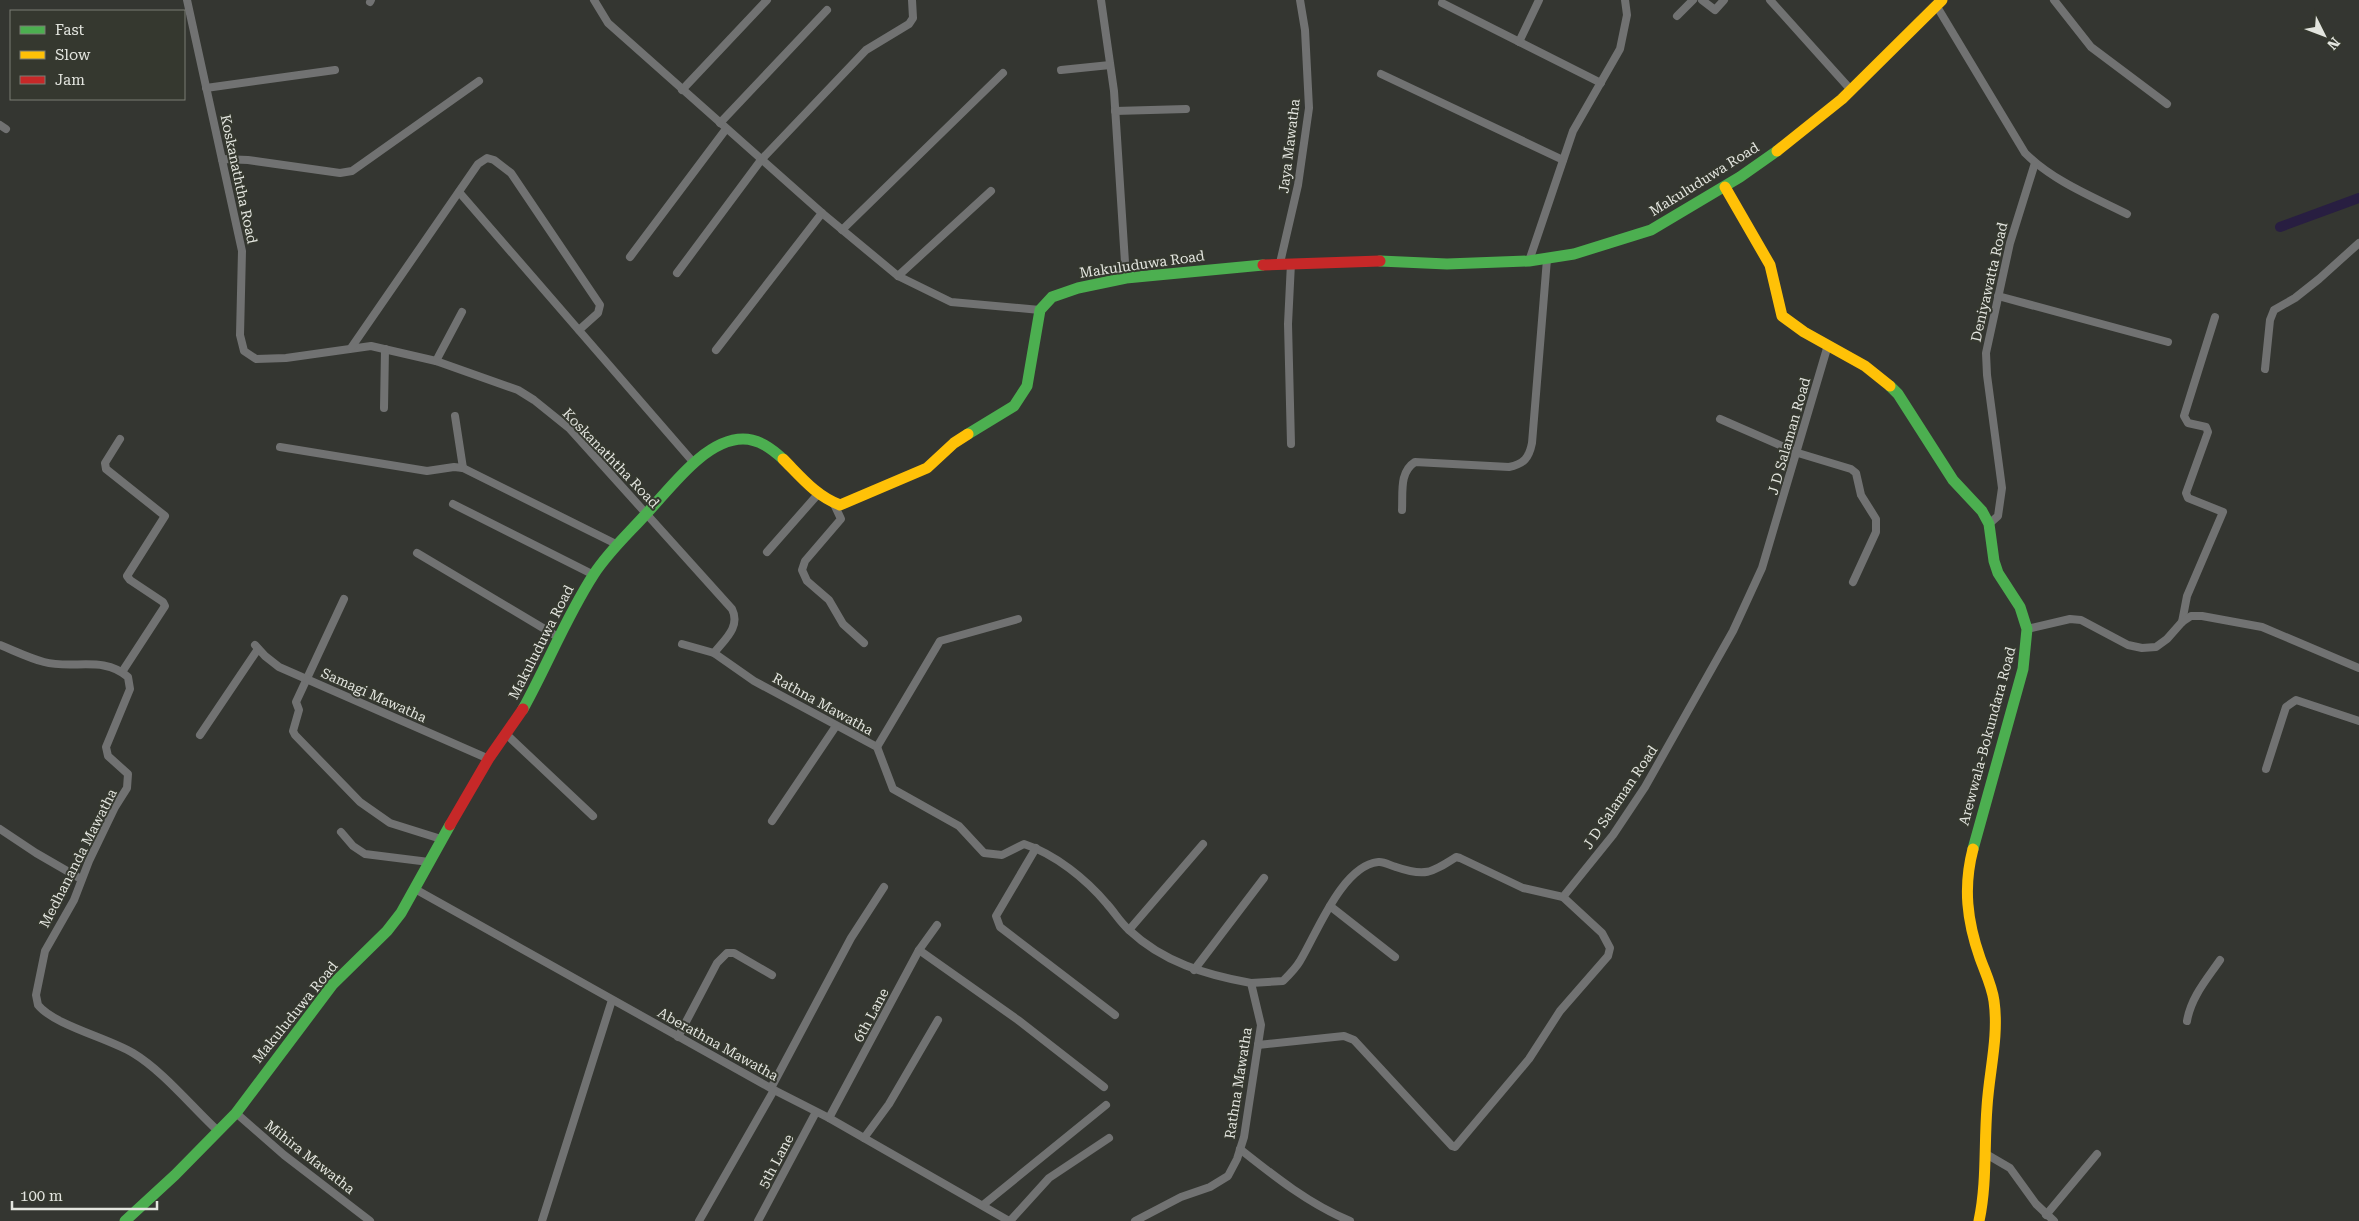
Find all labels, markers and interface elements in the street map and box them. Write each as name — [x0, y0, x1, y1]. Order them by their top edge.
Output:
legend — [10, 10, 185, 100]
north arrow — [2299, 10, 2349, 60]
text: Fast — [55, 21, 85, 39]
text: N — [2324, 34, 2343, 53]
text: Slow — [55, 46, 91, 64]
text: Jam — [55, 71, 85, 89]
street label: Jaya Mawatha — [1275, 97, 1303, 194]
street label: Koskanaththa Road — [217, 113, 261, 245]
street label: Makuluduwa Road — [1646, 139, 1762, 219]
street label: Deniyawatta Road — [1967, 221, 2011, 343]
street label: Makuluduwa Road — [1079, 247, 1205, 281]
street label: J D Salaman Road — [1765, 375, 1813, 497]
street label: Koskanaththa Road — [560, 405, 663, 511]
street label: Makuluduwa Road — [505, 582, 577, 702]
street label: Arewwala-Bokundara Road — [1955, 645, 2019, 827]
street label: Samagi Mawatha — [319, 665, 430, 726]
street label: Rathna Mawatha — [770, 670, 876, 738]
street label: J D Salaman Road — [1579, 742, 1661, 852]
street label: Medhananda Mawatha — [36, 786, 120, 930]
street label: Makuluduwa Road — [249, 958, 341, 1066]
street label: 6th Lane — [850, 985, 892, 1045]
street label: Aberathna Mawatha — [655, 1004, 781, 1084]
street label: Rathna Mawatha — [1221, 1026, 1255, 1140]
street label: Mihira Mawatha — [262, 1117, 358, 1197]
street label: 5th Lane — [755, 1131, 797, 1191]
scale bar — [12, 1178, 158, 1210]
text: 100 m — [20, 1187, 63, 1205]

